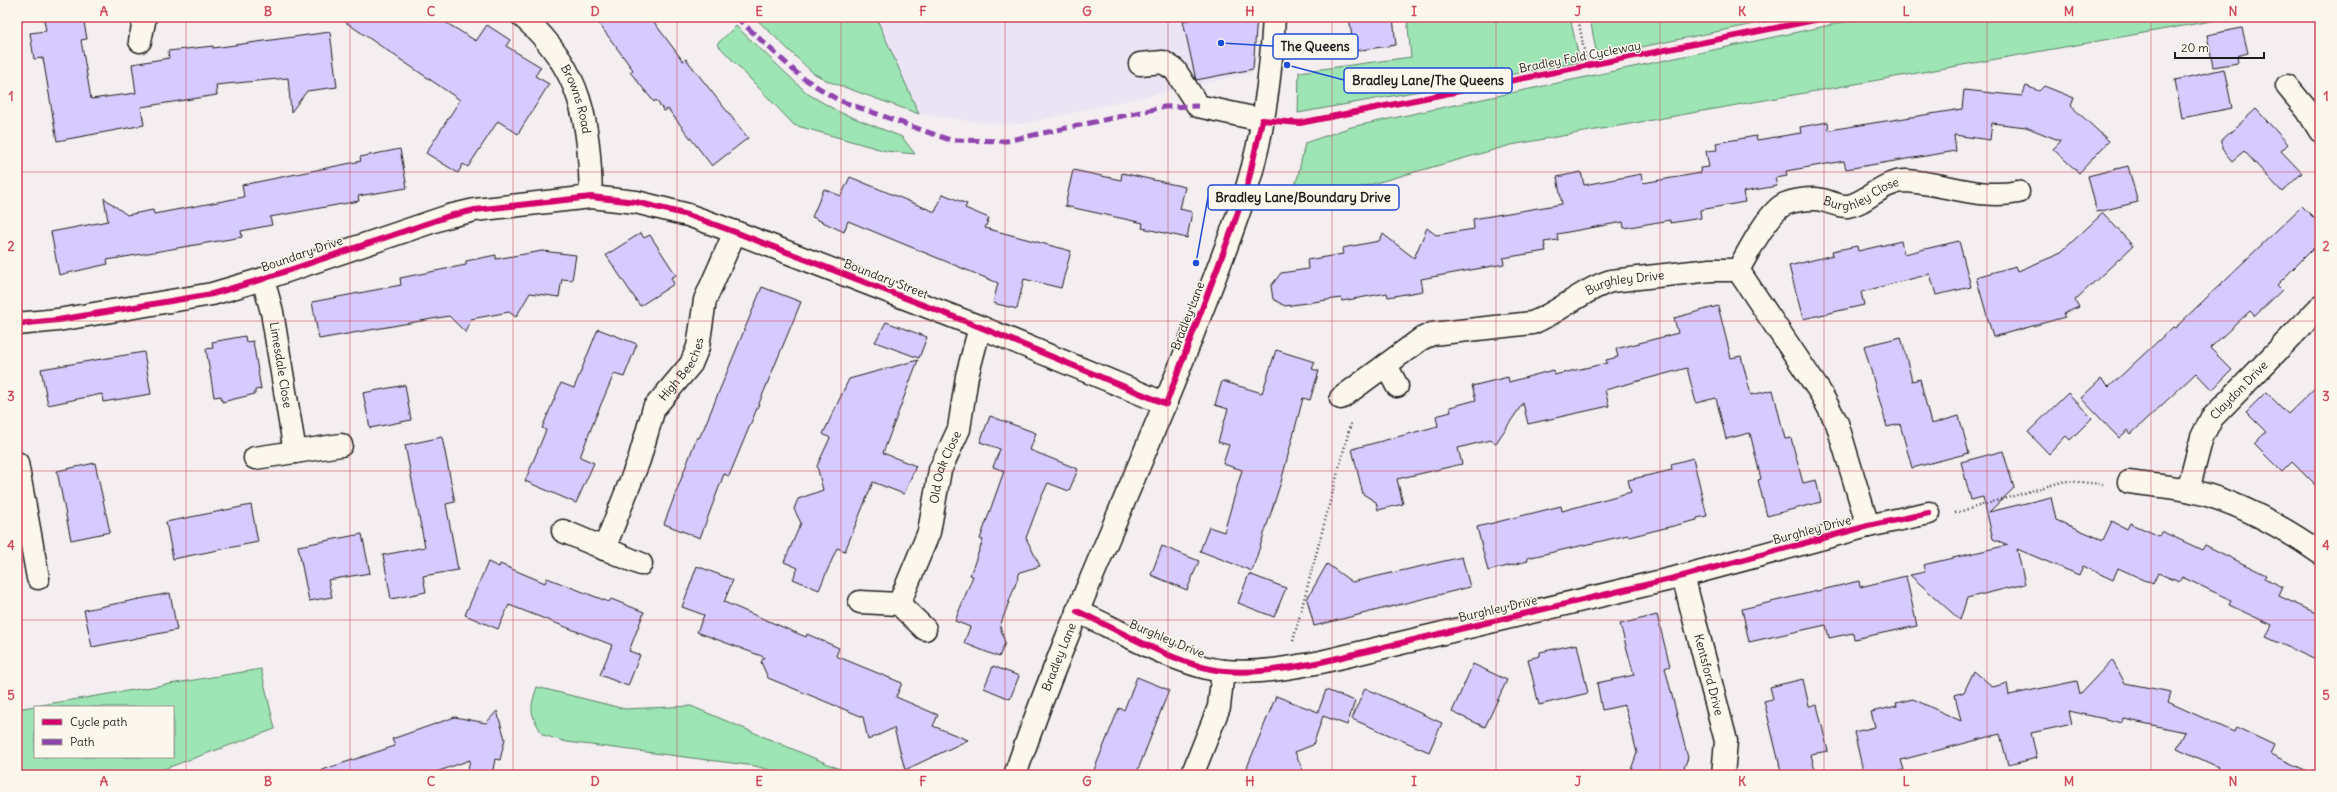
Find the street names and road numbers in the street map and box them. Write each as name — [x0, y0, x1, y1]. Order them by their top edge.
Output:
street label: Bradley Fold Cycleway — [1518, 37, 1642, 76]
street label: Browns Road — [558, 62, 594, 135]
street label: Burghley Close — [1822, 174, 1900, 213]
street label: Boundary Drive — [259, 233, 345, 275]
street label: Boundary Street — [842, 256, 930, 301]
street label: Burghley Drive — [1583, 267, 1665, 298]
street label: Bradley Lane — [1168, 280, 1207, 352]
street label: Limesdale Close — [267, 321, 296, 409]
street label: High Beeches — [655, 337, 706, 404]
street label: Claydon Drive — [2207, 357, 2271, 423]
street label: Old Oak Close — [926, 428, 964, 505]
street label: Burghley Drive — [1771, 512, 1853, 547]
street label: Burghley Drive — [1457, 592, 1539, 625]
street label: Burghley Drive — [1127, 616, 1207, 661]
street label: Bradley Lane — [1038, 621, 1079, 693]
street label: Kentsford Drive — [1691, 632, 1727, 717]

